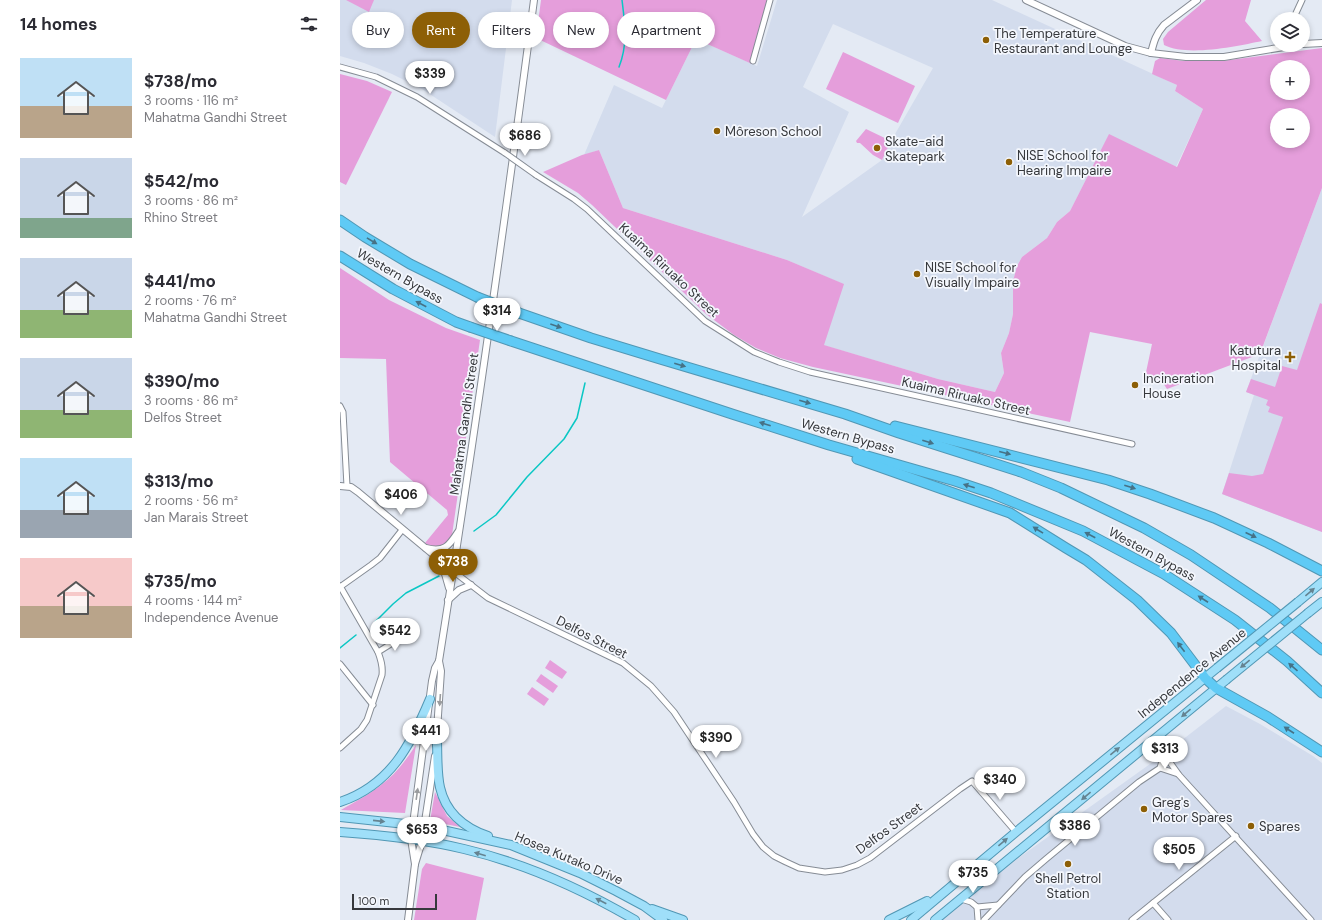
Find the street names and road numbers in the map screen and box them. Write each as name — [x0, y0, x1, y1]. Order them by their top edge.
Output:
street label: Kuaima Riruako Street — [615, 219, 723, 321]
street label: Western Bypass — [354, 244, 446, 308]
street label: Mahatma Gandhi Street — [446, 352, 482, 496]
street label: Kuaima Riruako Street — [900, 373, 1032, 419]
street label: Western Bypass — [799, 414, 897, 458]
street label: Western Bypass — [1106, 523, 1198, 585]
street label: Delfos Street — [553, 612, 631, 662]
street label: Independence Avenue — [1134, 624, 1250, 722]
street label: Delfos Street — [852, 798, 926, 858]
street label: Hosea Kutako Drive — [512, 828, 626, 888]

